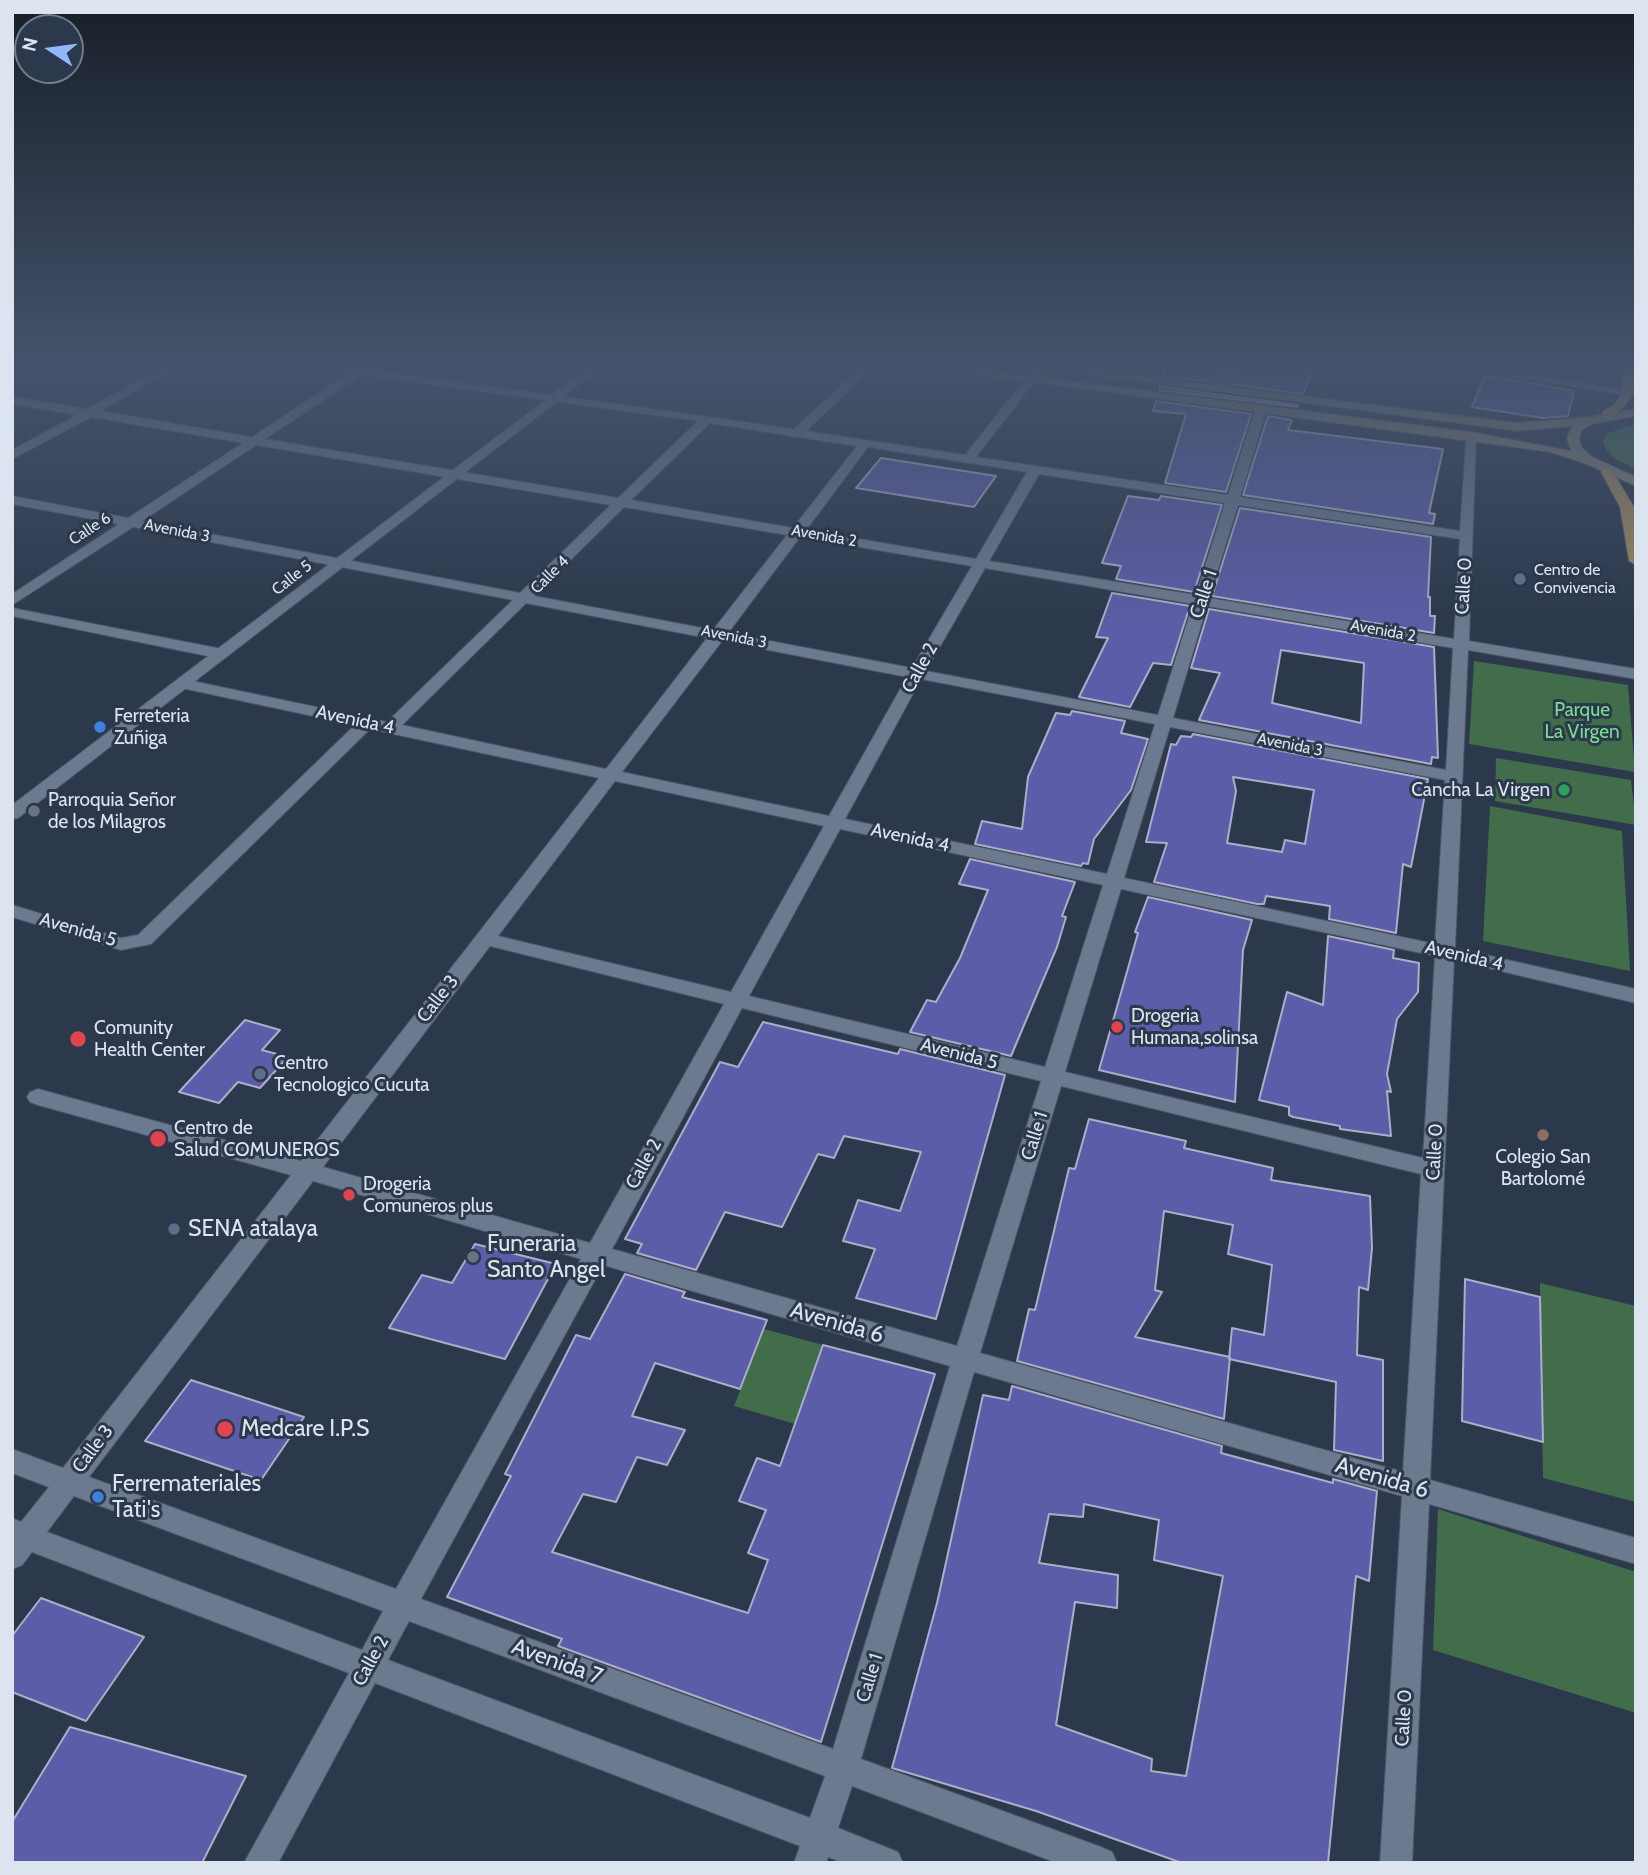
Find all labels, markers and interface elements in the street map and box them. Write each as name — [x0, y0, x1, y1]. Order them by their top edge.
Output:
north arrow — [14, 14, 84, 84]
text: N — [17, 35, 43, 54]
street label: Calle 6 — [66, 508, 114, 550]
street label: Avenida 3 — [143, 515, 211, 547]
street label: Avenida 2 — [790, 521, 858, 551]
street label: Calle 4 — [527, 552, 573, 598]
street label: Calle 5 — [268, 556, 316, 600]
street label: Calle 0 — [1451, 557, 1477, 615]
place label: Centro de Convivencia — [1534, 560, 1616, 598]
street label: Calle 1 — [1185, 567, 1223, 621]
marker: Centro de Convivencia — [1512, 571, 1528, 587]
street label: Avenida 2 — [1349, 616, 1417, 646]
street label: Avenida 3 — [700, 621, 768, 653]
street label: Calle 2 — [897, 639, 943, 697]
park label: Parque La Virgen — [1544, 699, 1620, 743]
street label: Avenida 4 — [314, 701, 396, 739]
place label: Ferreteria Zuñiga — [114, 705, 190, 749]
marker: Ferreteria Zuñiga — [92, 719, 108, 735]
street label: Avenida 3 — [1256, 729, 1324, 761]
place label: Cancha La Virgen — [1411, 779, 1550, 801]
marker: Cancha La Virgen — [1556, 782, 1572, 798]
place label: Parroquia Señor de los Milagros — [48, 789, 176, 833]
marker: Parroquia Señor de los Milagros — [26, 803, 42, 819]
street label: Avenida 4 — [869, 819, 951, 857]
street label: Avenida 5 — [37, 908, 119, 952]
street label: Avenida 4 — [1423, 936, 1505, 976]
street label: Calle 3 — [412, 971, 464, 1027]
place label: Drogeria Humana,solinsa — [1131, 1005, 1258, 1049]
place label: Comunity Health Center — [94, 1017, 205, 1061]
marker: Drogeria Humana,solinsa — [1109, 1019, 1125, 1035]
marker: Comunity Health Center — [68, 1029, 88, 1049]
street label: Avenida 5 — [918, 1033, 1000, 1075]
place label: Centro Tecnologico Cucuta — [274, 1052, 429, 1096]
marker: Centro Tecnologico Cucuta — [252, 1066, 268, 1082]
street label: Calle 1 — [1017, 1109, 1053, 1163]
place label: Centro de Salud COMUNEROS — [174, 1117, 340, 1161]
street label: Calle 0 — [1422, 1123, 1448, 1181]
marker: Colegio San Bartolomé — [1535, 1127, 1551, 1143]
marker: Centro de Salud COMUNEROS — [148, 1129, 168, 1149]
street label: Calle 2 — [621, 1135, 667, 1193]
place label: Colegio San Bartolomé — [1495, 1146, 1591, 1190]
place label: Drogeria Comuneros plus — [363, 1173, 493, 1217]
marker: Drogeria Comuneros plus — [341, 1187, 357, 1203]
place label: SENA atalaya — [188, 1215, 318, 1243]
marker: SENA atalaya — [166, 1221, 182, 1237]
place label: Funeraria Santo Angel — [487, 1230, 605, 1284]
marker: Funeraria Santo Angel — [465, 1249, 481, 1265]
street label: Avenida 6 — [787, 1297, 887, 1349]
place label: Medcare I.P.S — [241, 1415, 370, 1443]
marker: Medcare I.P.S — [215, 1419, 235, 1439]
street label: Calle 3 — [68, 1421, 118, 1477]
street label: Avenida 6 — [1332, 1452, 1432, 1504]
place label: Ferremateriales Tati's — [112, 1470, 261, 1524]
marker: Ferremateriales Tati's — [90, 1489, 106, 1505]
street label: Calle 2 — [348, 1632, 394, 1690]
street label: Avenida 7 — [508, 1633, 606, 1691]
street label: Calle 1 — [852, 1651, 888, 1705]
street label: Calle 0 — [1391, 1689, 1417, 1747]

